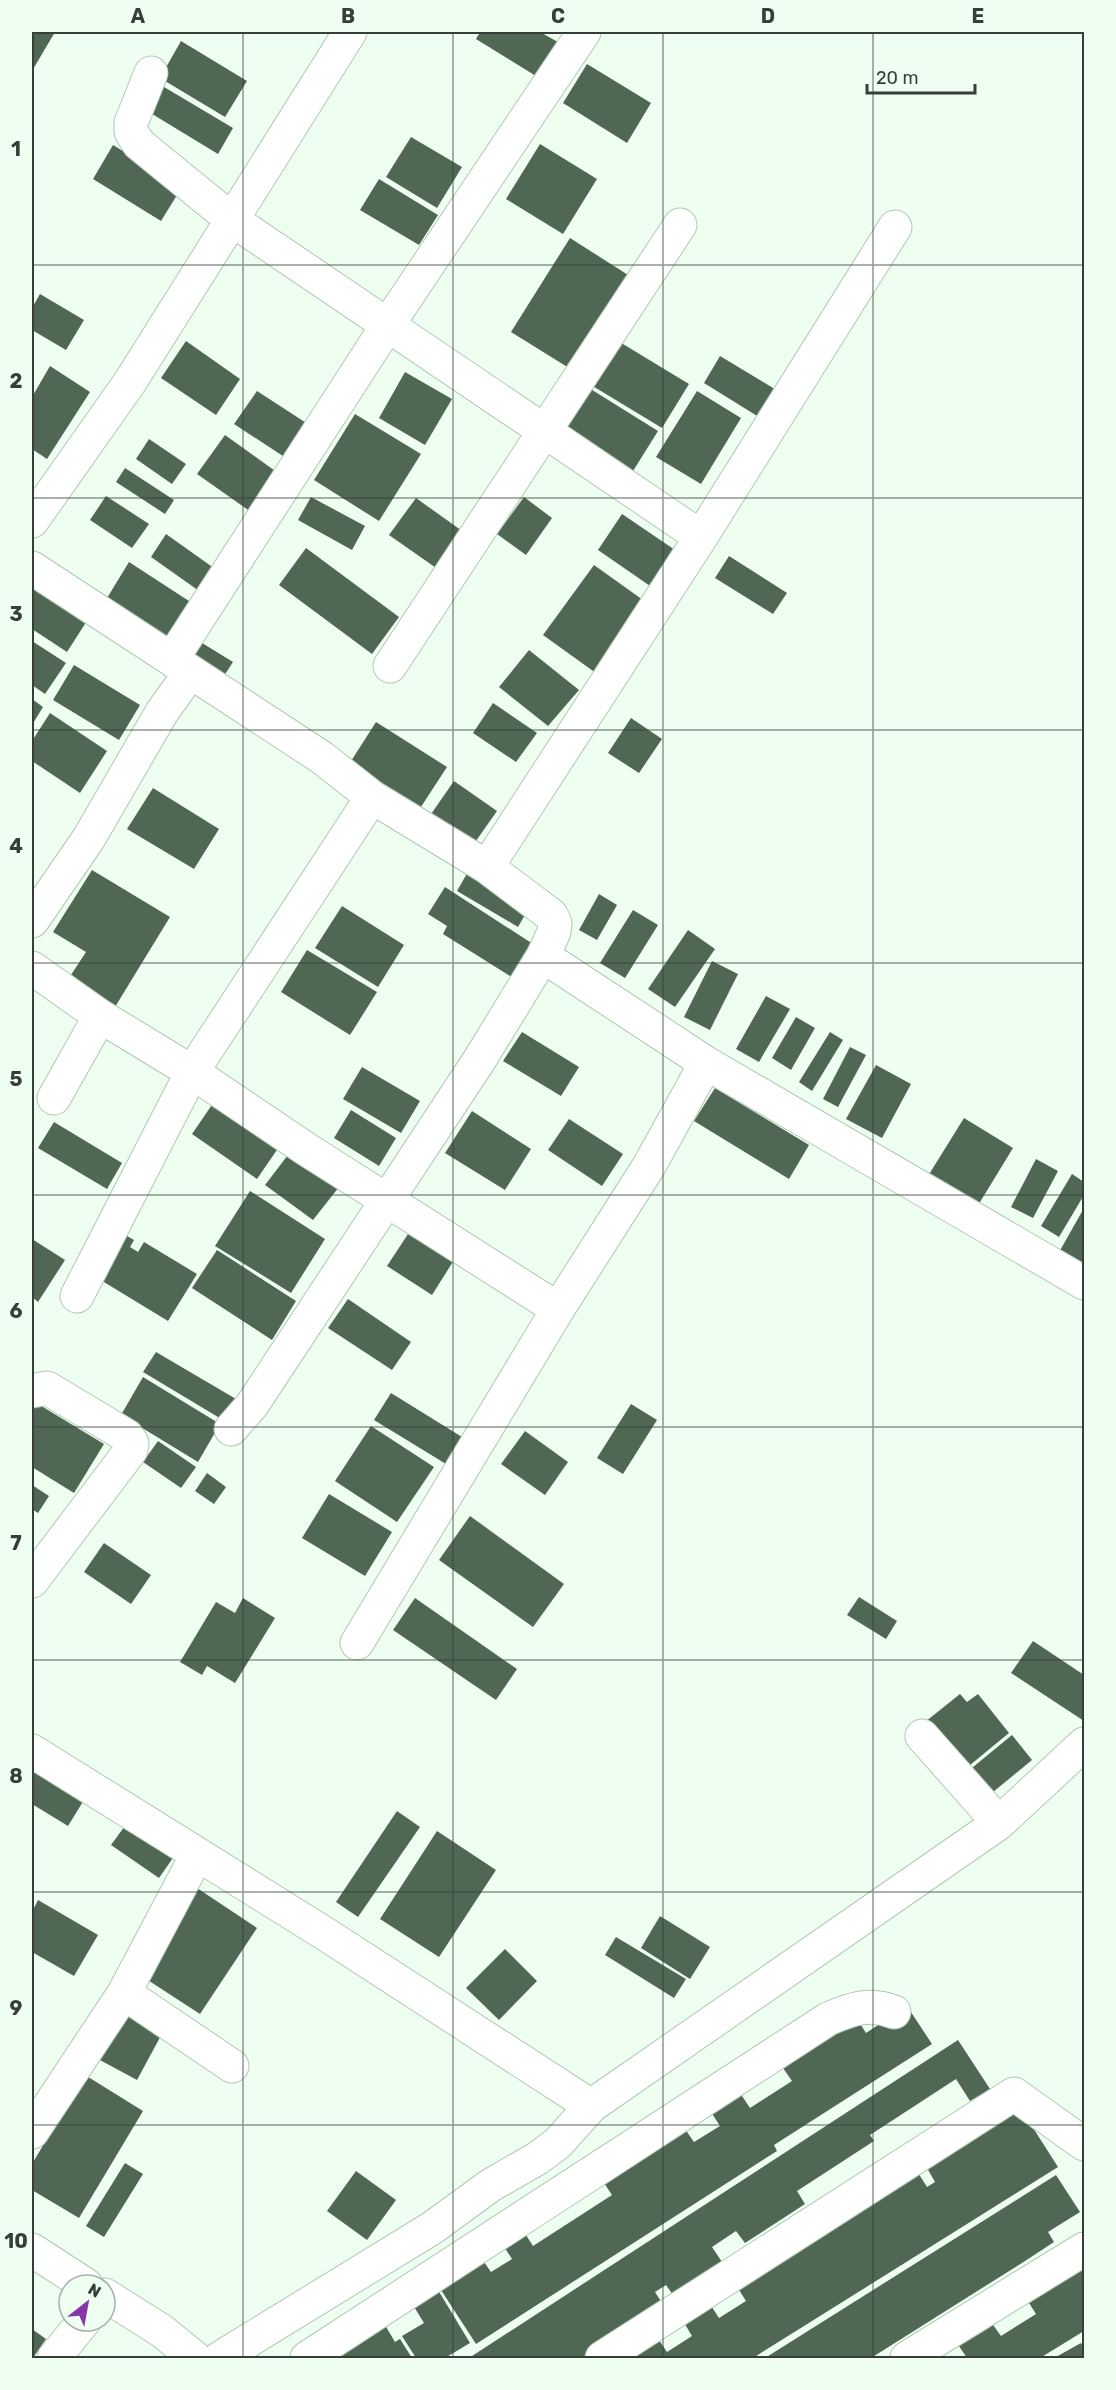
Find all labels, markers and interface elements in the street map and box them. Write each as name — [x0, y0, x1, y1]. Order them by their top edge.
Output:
text: A — [131, 4, 146, 28]
text: B — [341, 4, 355, 28]
text: C — [551, 4, 565, 28]
text: D — [761, 4, 775, 28]
text: E — [972, 4, 984, 28]
scale bar — [867, 57, 975, 95]
text: 20 m — [876, 67, 918, 89]
text: 1 — [11, 137, 21, 161]
text: 2 — [10, 369, 23, 393]
text: 3 — [9, 602, 23, 626]
text: 4 — [9, 834, 23, 858]
text: 5 — [10, 1067, 23, 1091]
text: 6 — [9, 1299, 23, 1323]
text: 7 — [10, 1531, 22, 1555]
text: 8 — [9, 1764, 23, 1788]
text: 9 — [10, 1996, 23, 2020]
text: 10 — [4, 2229, 28, 2253]
north arrow — [57, 2273, 117, 2333]
text: N — [85, 2279, 104, 2302]

